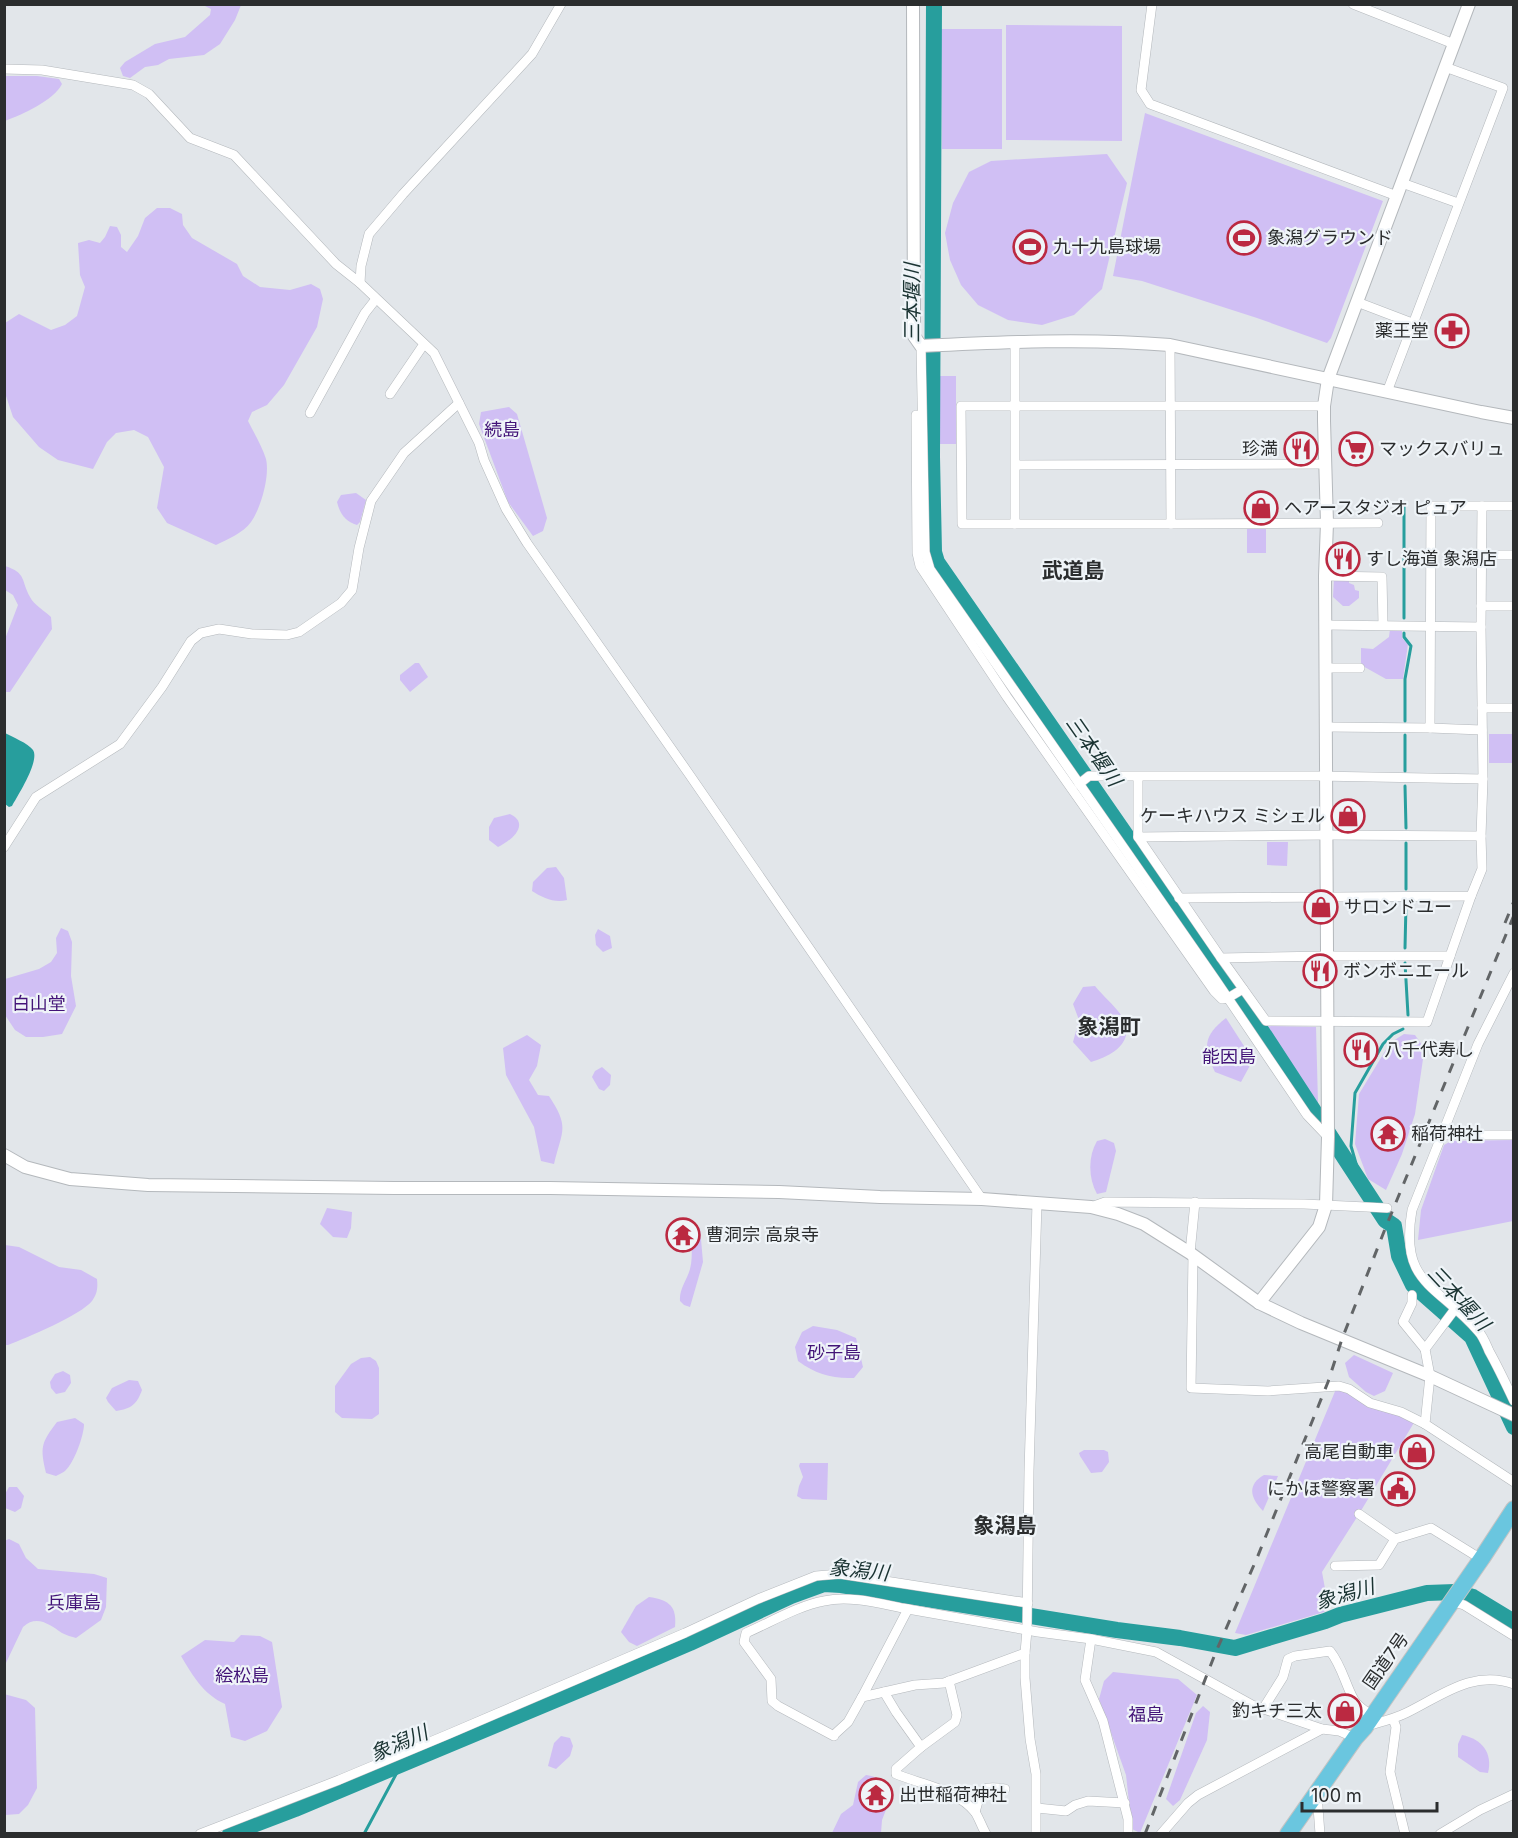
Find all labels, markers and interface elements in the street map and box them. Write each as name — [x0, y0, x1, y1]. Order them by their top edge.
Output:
sports icon: 象潟グラウンド — [1226, 220, 1262, 256]
place label: 象潟グラウンド — [1267, 227, 1393, 248]
sports icon: 九十九島球場 — [1012, 229, 1048, 265]
place label: 九十九島球場 — [1053, 236, 1161, 257]
water label: 三本堰川 — [900, 261, 924, 343]
pharmacy icon: 薬王堂 — [1434, 313, 1470, 349]
place label: 薬王堂 — [1375, 320, 1429, 341]
park label: 続島 — [484, 419, 520, 440]
restaurant icon: 珍満 — [1283, 431, 1319, 467]
supermarket icon: マックスバリュ — [1338, 431, 1374, 467]
place label: 珍満 — [1242, 438, 1278, 459]
place label: マックスバリュ — [1379, 438, 1504, 459]
shop icon: ヘアースタジオ ピュア — [1243, 490, 1279, 526]
place label: ヘアースタジオ ピュア — [1284, 497, 1467, 518]
restaurant icon: すし海道 象潟店 — [1325, 541, 1361, 577]
place label: すし海道 象潟店 — [1366, 548, 1497, 569]
district label: 武道島 — [1042, 558, 1105, 583]
water label: 三本堰川 — [1061, 711, 1128, 792]
shop icon: ケーキハウス ミシェル — [1330, 798, 1366, 834]
place label: ケーキハウス ミシェル — [1140, 805, 1325, 826]
shop icon: サロンドユー — [1303, 889, 1339, 925]
place label: サロンドユー — [1344, 896, 1452, 917]
restaurant icon: ボンボニエール — [1302, 953, 1338, 989]
place label: ボンボニエール — [1343, 960, 1469, 981]
park label: 白山堂 — [12, 993, 66, 1014]
district label: 象潟町 — [1078, 1014, 1141, 1039]
restaurant icon: 八千代寿し — [1343, 1032, 1379, 1068]
place label: 八千代寿し — [1384, 1039, 1474, 1060]
park label: 能因島 — [1202, 1046, 1256, 1067]
temple icon: 稲荷神社 — [1370, 1116, 1406, 1152]
place label: 稲荷神社 — [1411, 1123, 1483, 1144]
temple icon: 曹洞宗 高泉寺 — [665, 1217, 701, 1253]
place label: 曹洞宗 高泉寺 — [706, 1224, 819, 1245]
water label: 三本堰川 — [1423, 1261, 1496, 1337]
park label: 砂子島 — [807, 1342, 861, 1363]
shop icon: 高尾自動車 — [1399, 1434, 1435, 1470]
place label: 高尾自動車 — [1304, 1441, 1394, 1462]
public building icon: にかほ警察署 — [1380, 1471, 1416, 1507]
place label: にかほ警察署 — [1267, 1478, 1375, 1499]
district label: 象潟島 — [974, 1513, 1037, 1538]
water label: 象潟川 — [828, 1555, 892, 1585]
water label: 象潟川 — [1313, 1574, 1379, 1614]
park label: 兵庫島 — [47, 1592, 101, 1613]
street label: 国道7号 — [1359, 1628, 1413, 1693]
park label: 絵松島 — [215, 1665, 269, 1686]
shop icon: 釣キチ三太 — [1327, 1693, 1363, 1729]
place label: 釣キチ三太 — [1232, 1700, 1322, 1721]
park label: 福島 — [1128, 1704, 1164, 1725]
water label: 象潟川 — [367, 1719, 433, 1766]
scale bar — [1302, 1775, 1437, 1813]
temple icon: 出世稲荷神社 — [858, 1777, 894, 1813]
place label: 出世稲荷神社 — [899, 1784, 1007, 1805]
text: 100 m — [1311, 1785, 1362, 1806]

